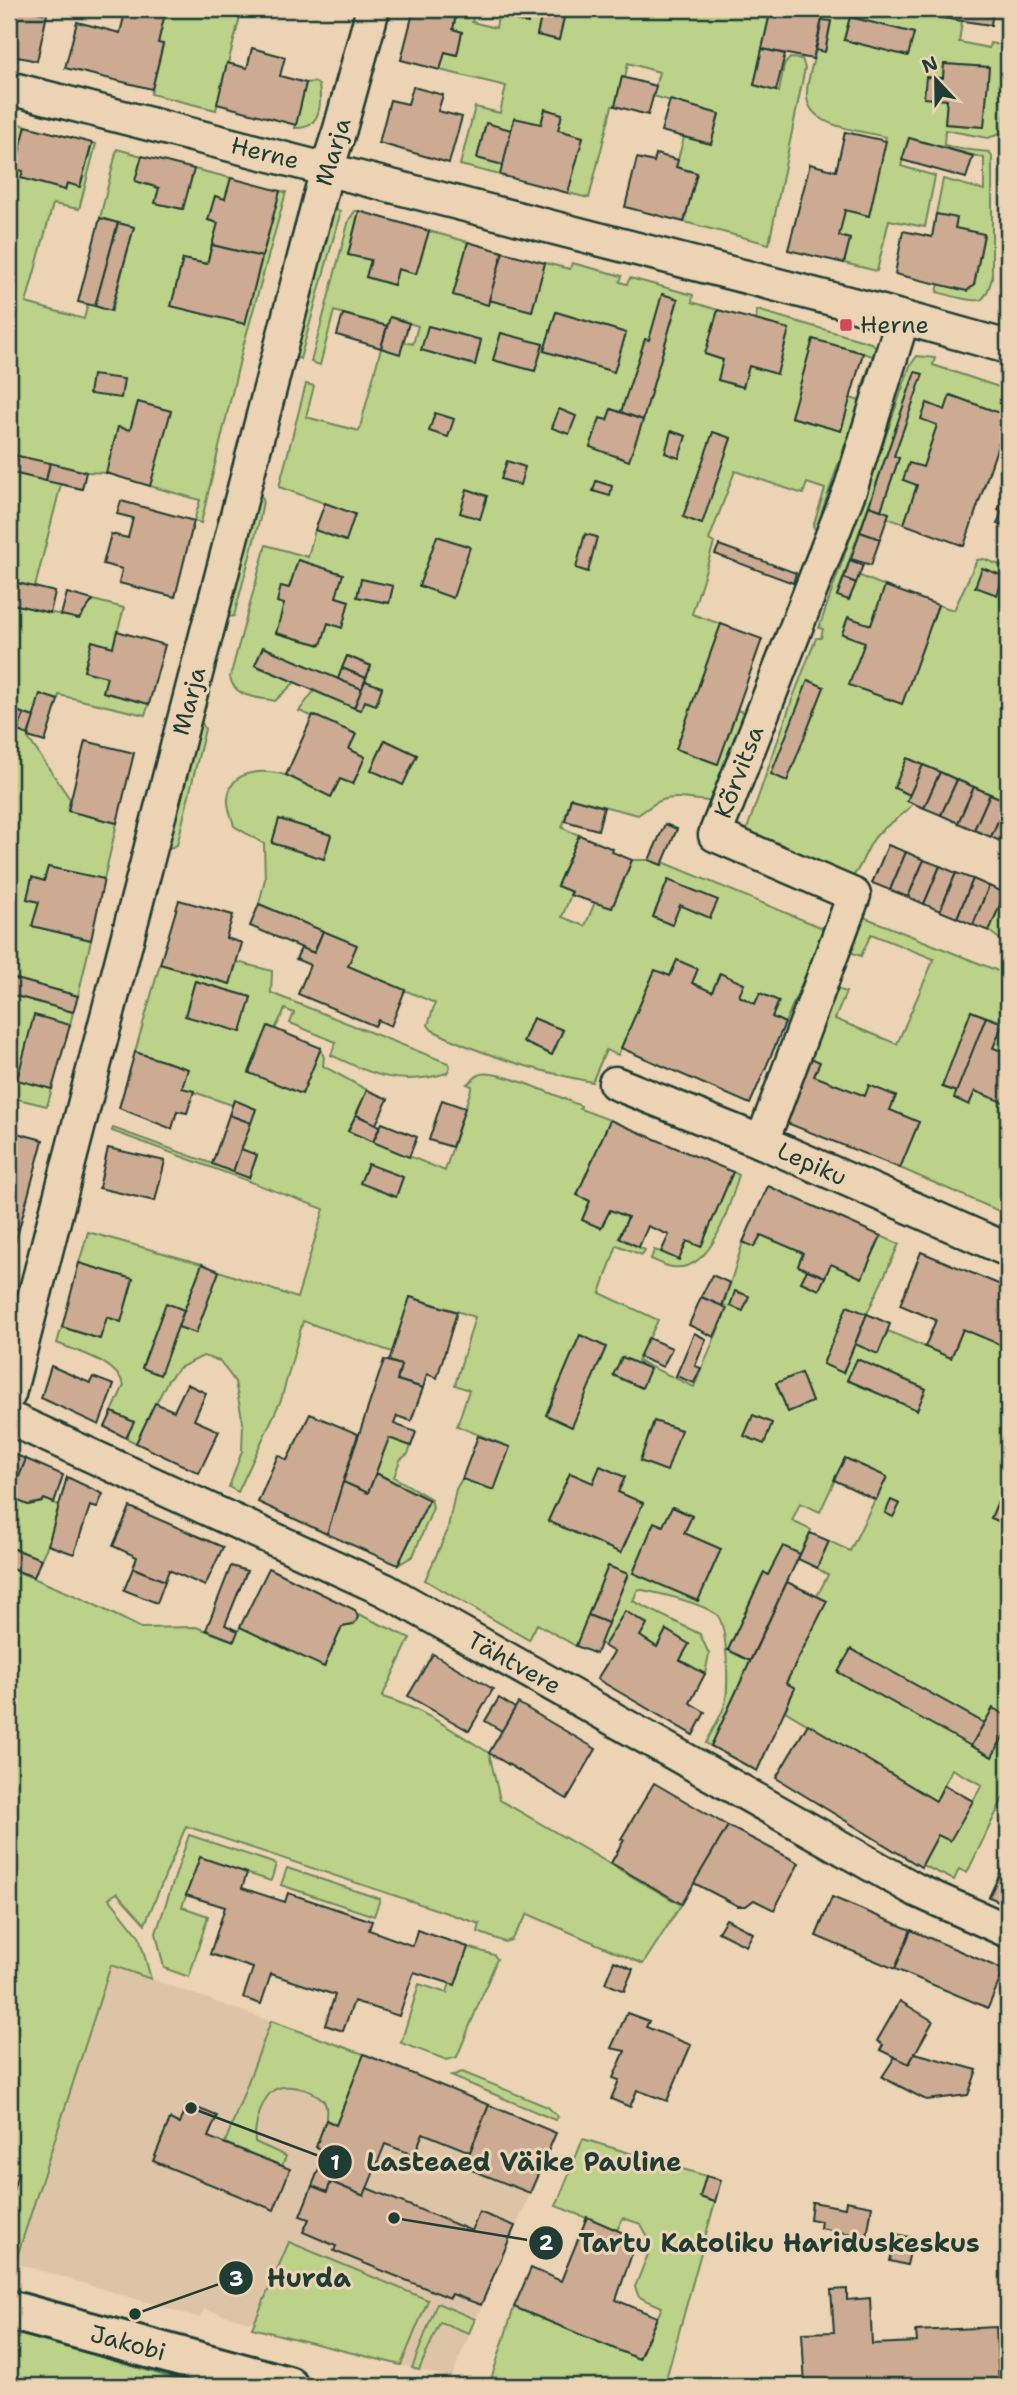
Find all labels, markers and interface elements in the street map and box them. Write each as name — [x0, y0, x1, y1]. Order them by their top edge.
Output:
north arrow — [902, 46, 972, 116]
text: N — [918, 50, 941, 79]
street label: Marja — [308, 114, 358, 190]
street label: Herne — [228, 129, 302, 177]
place label: Herne — [860, 309, 929, 341]
marker: Herne — [838, 317, 854, 333]
street label: Marja — [165, 663, 213, 739]
street label: Kõrvitsa — [707, 721, 771, 823]
street label: Lepiku — [772, 1135, 852, 1193]
street label: Tähtvere — [461, 1624, 567, 1702]
callout: Lasteaed Väike Pauline — [317, 2139, 696, 2186]
text: Lasteaed Väike Pauline — [366, 2144, 682, 2179]
text: 1 — [330, 2149, 340, 2177]
callout: Tartu Katoliku Hariduskeskus — [529, 2219, 993, 2266]
text: Tartu Katoliku Hariduskeskus — [578, 2225, 980, 2260]
text: 2 — [539, 2229, 554, 2257]
callout: Hurda — [218, 2255, 365, 2302]
text: Hurda — [267, 2260, 351, 2295]
text: 3 — [229, 2265, 243, 2293]
street label: Jakobi — [87, 2318, 169, 2368]

